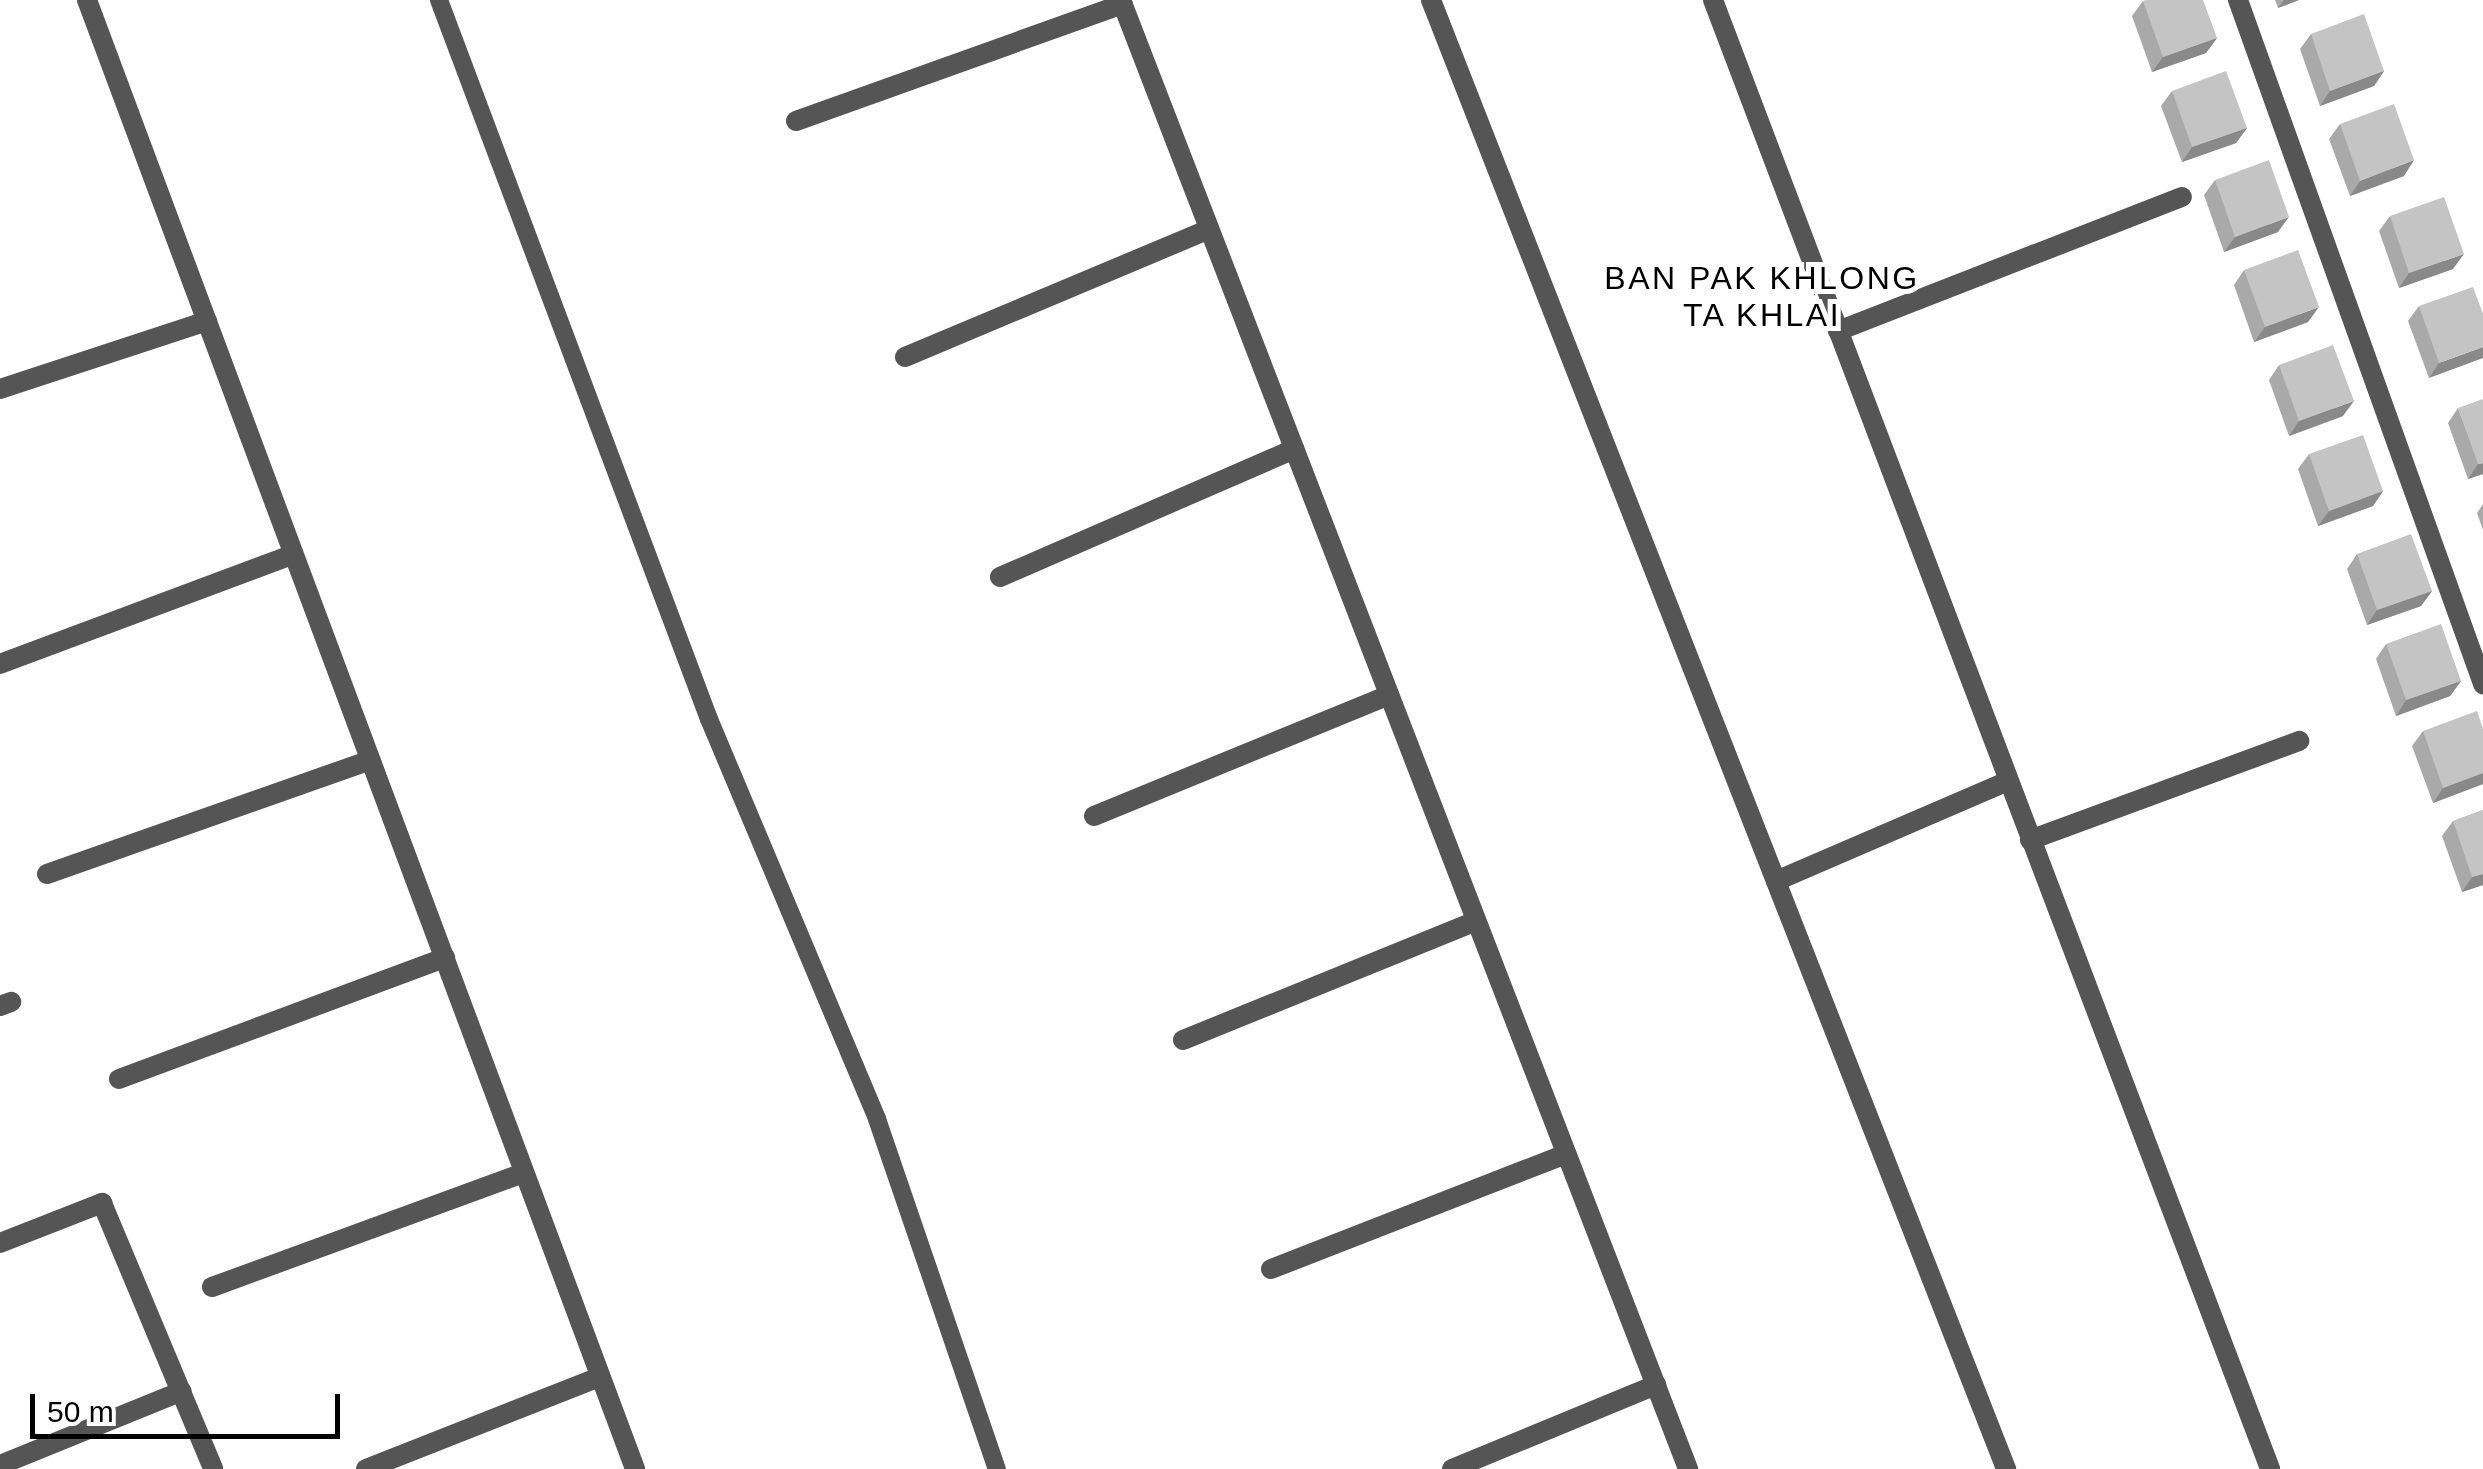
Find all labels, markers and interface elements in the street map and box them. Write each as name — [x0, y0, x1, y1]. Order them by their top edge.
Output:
district label: BAN PAK KHLONG TA KHLAI — [1604, 260, 1920, 335]
scale bar — [35, 1374, 345, 1436]
text: 50 m — [47, 1395, 114, 1428]

